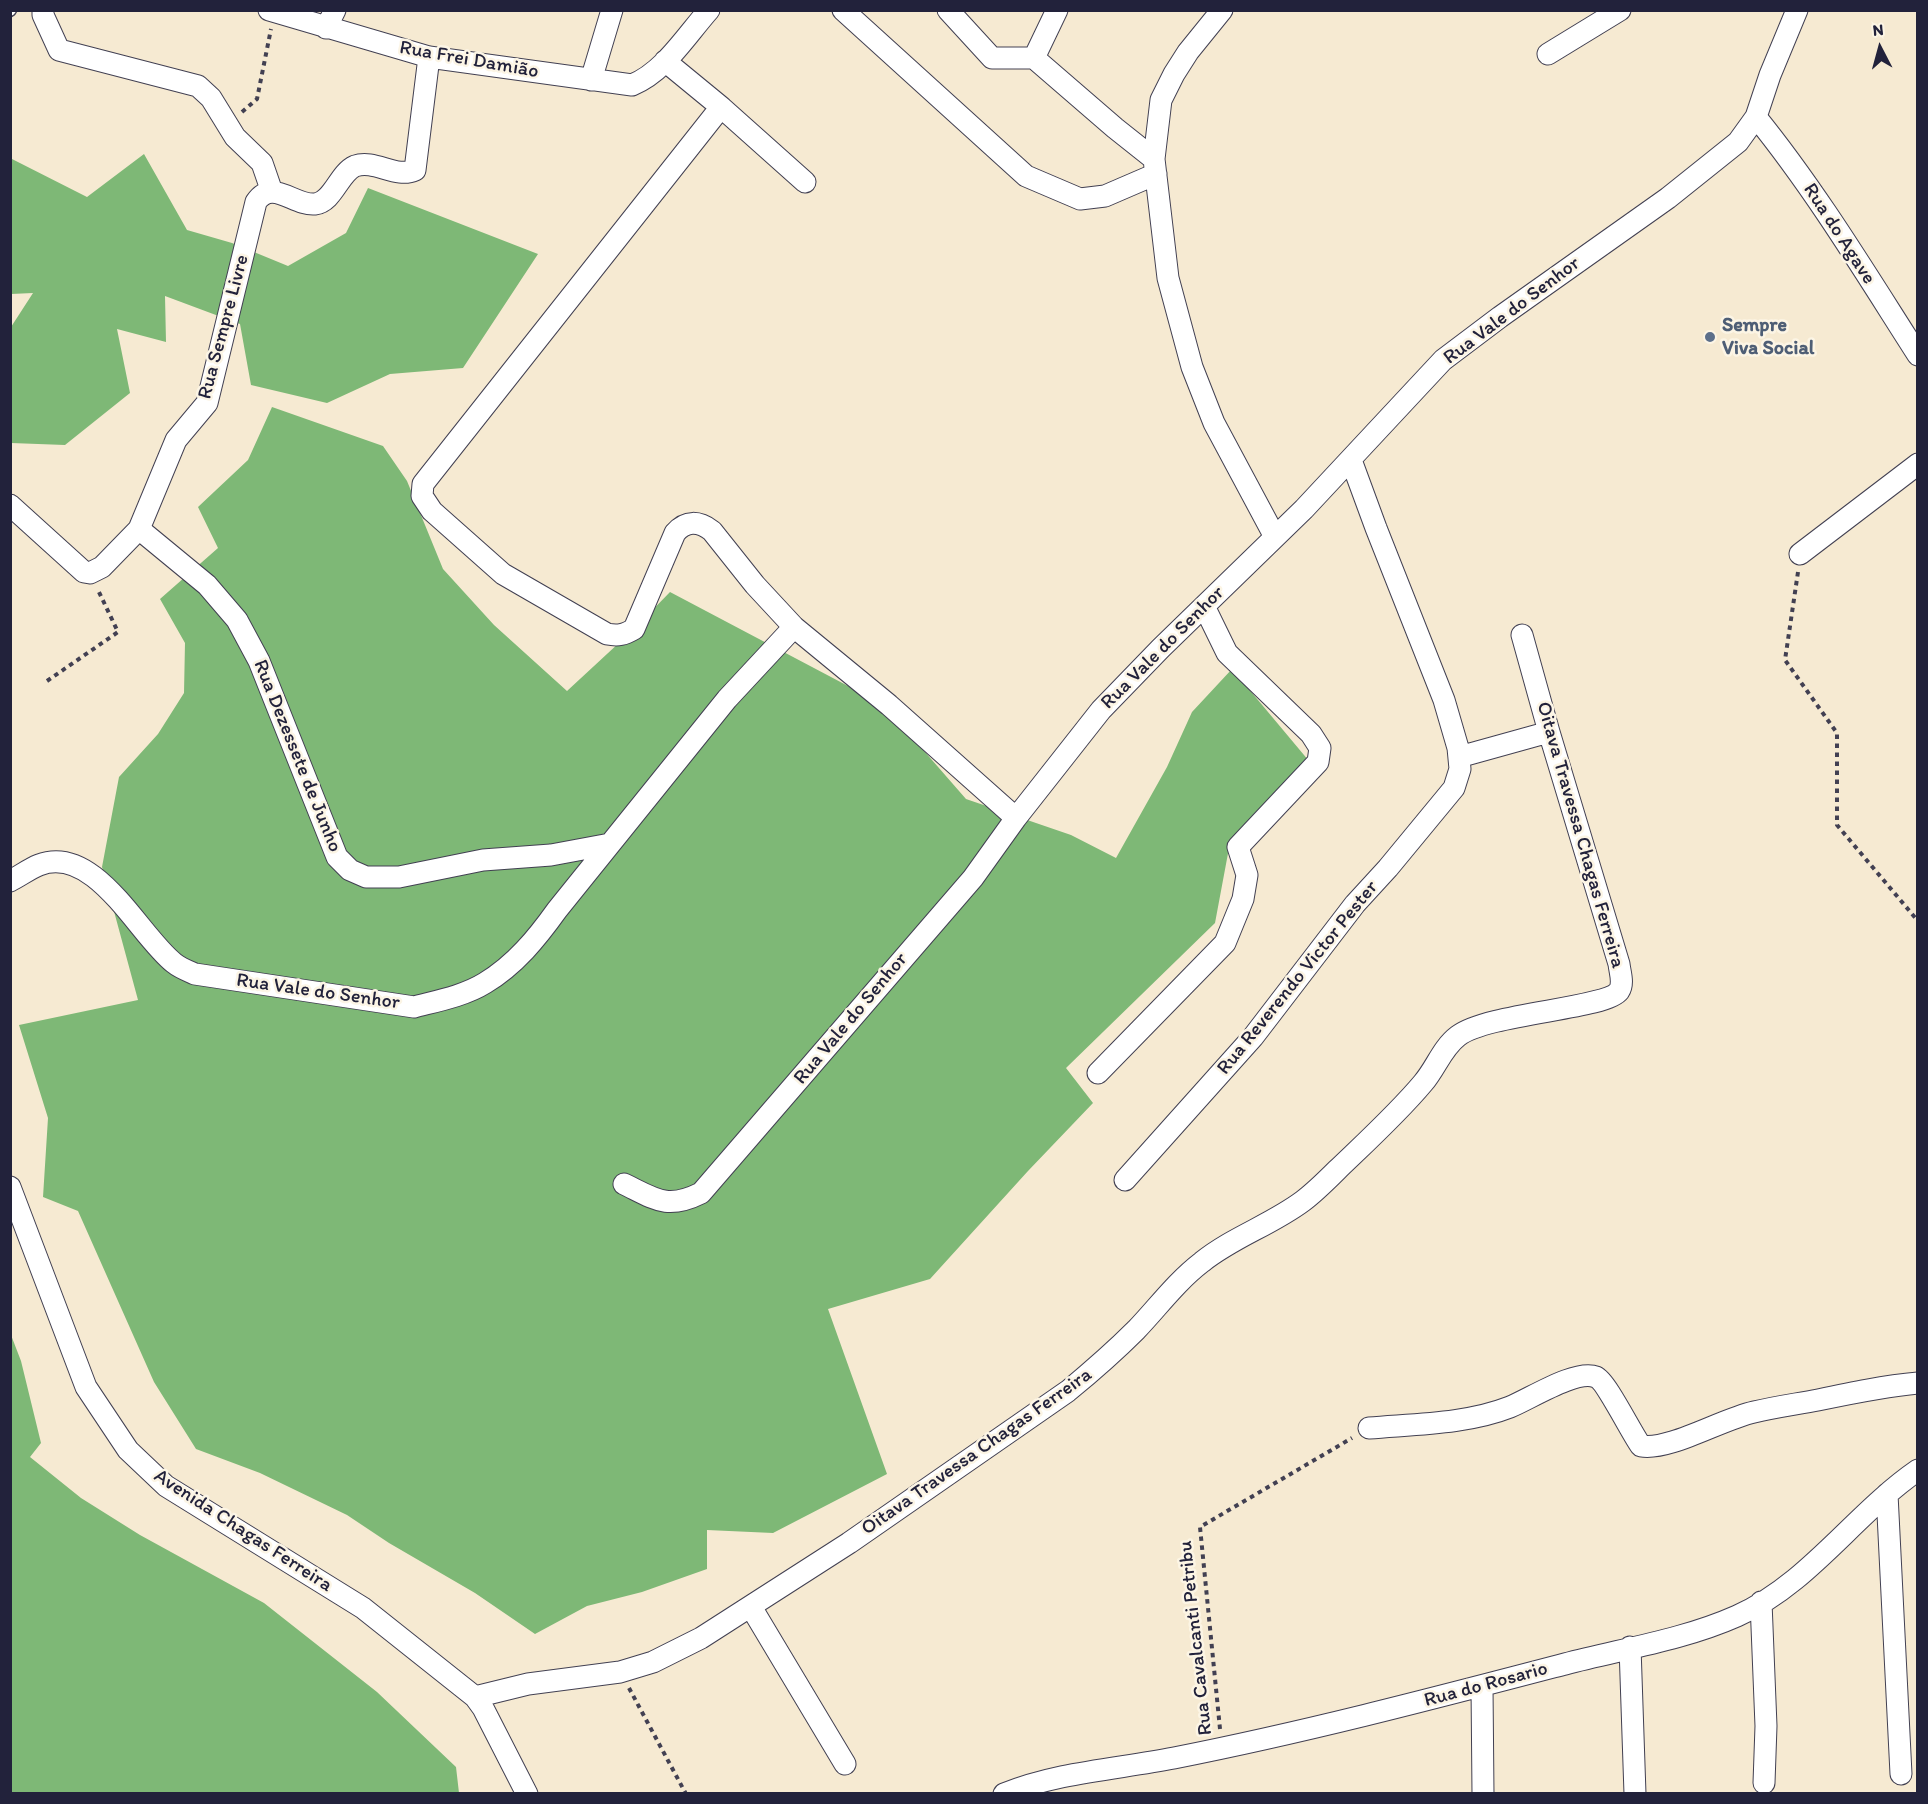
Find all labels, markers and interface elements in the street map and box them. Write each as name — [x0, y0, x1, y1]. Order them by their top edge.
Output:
north arrow — [1850, 18, 1910, 78]
text: N — [1872, 20, 1884, 40]
street label: Rua Frei Damião — [398, 36, 540, 84]
street label: Rua do Agave — [1797, 179, 1881, 289]
street label: Rua Sempre Livre — [193, 252, 255, 402]
street label: Rua Vale do Senhor — [1439, 252, 1585, 370]
place label: Sempre Viva Social — [1722, 314, 1815, 361]
marker: Sempre Viva Social — [1703, 330, 1717, 344]
street label: Rua Vale do Senhor — [1096, 581, 1230, 715]
street label: Rua Dezessete de Junho — [247, 656, 347, 856]
street label: Oitava Travessa Chagas Ferreira — [1530, 699, 1630, 971]
street label: Rua Reverendo Victor Pester — [1212, 876, 1384, 1080]
street label: Rua Vale do Senhor — [789, 948, 913, 1090]
street label: Rua Vale do Senhor — [235, 969, 401, 1015]
street label: Oitava Travessa Chagas Ferreira — [857, 1363, 1097, 1541]
street label: Avenida Chagas Ferreira — [149, 1464, 337, 1598]
street label: Rua Cavalcanti Petribu — [1174, 1539, 1218, 1737]
street label: Rua do Rosario — [1422, 1657, 1550, 1713]

